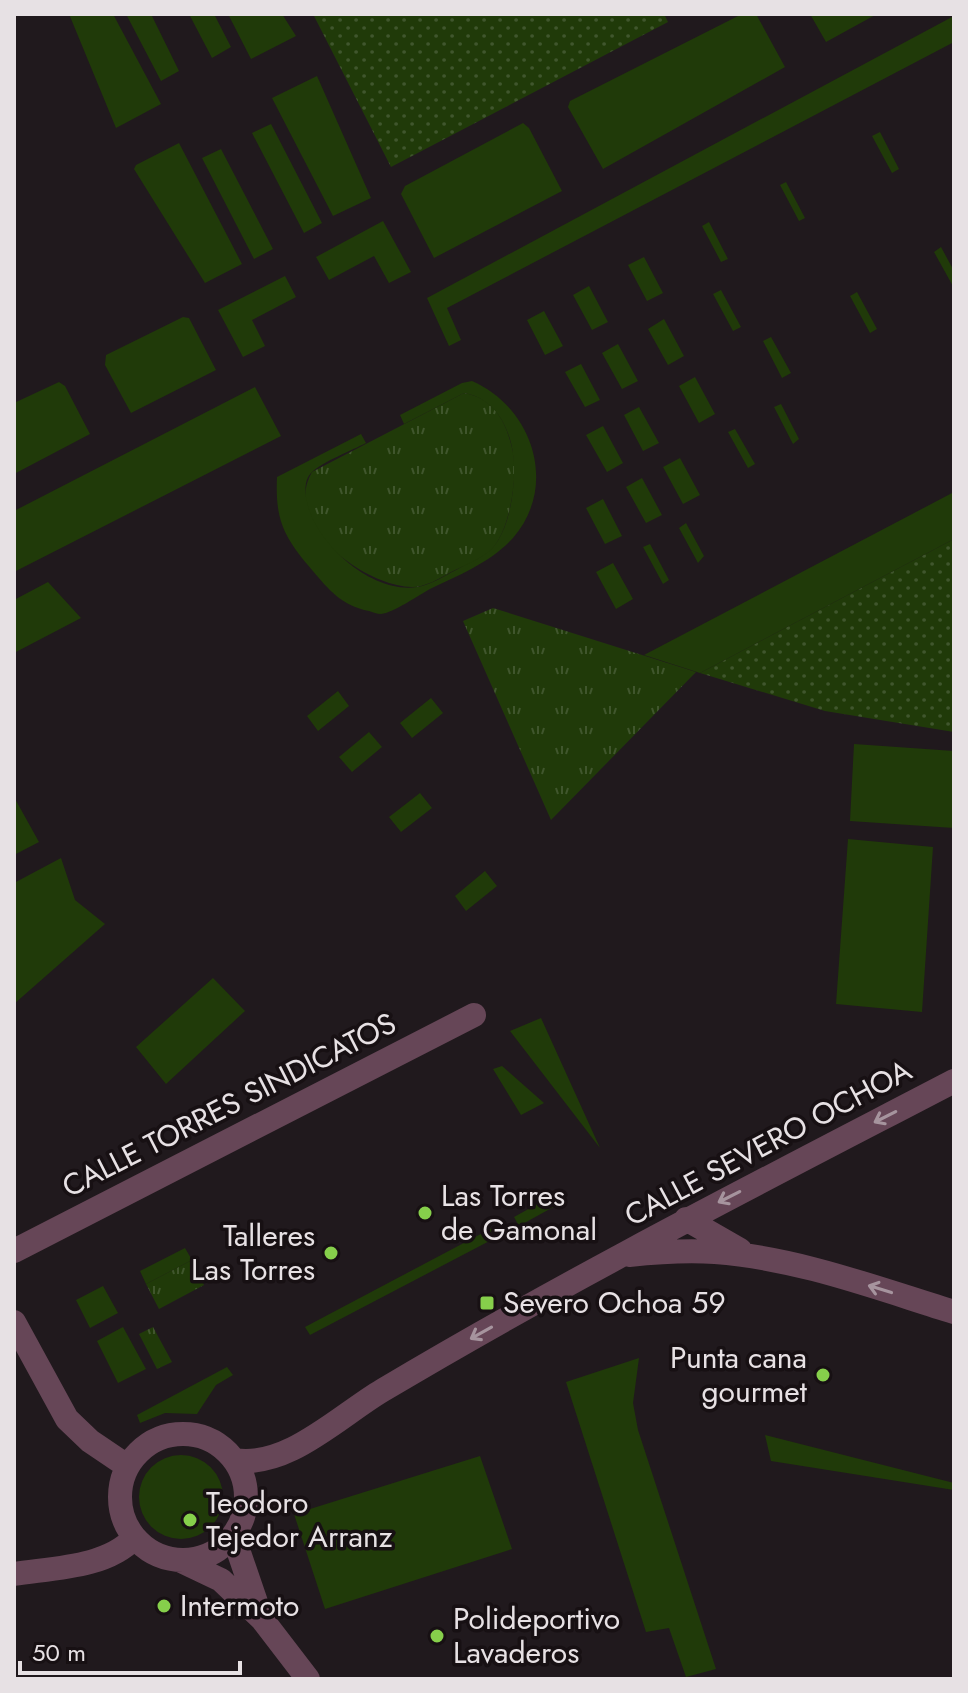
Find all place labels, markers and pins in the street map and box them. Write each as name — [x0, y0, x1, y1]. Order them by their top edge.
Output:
place label: Las Torres de Gamonal — [441, 1174, 597, 1251]
marker: Las Torres de Gamonal — [416, 1204, 434, 1222]
place label: Talleres Las Torres — [191, 1214, 315, 1291]
marker: Talleres Las Torres — [322, 1244, 340, 1262]
place label: Severo Ochoa 59 — [503, 1281, 726, 1324]
marker: Severo Ochoa 59 — [478, 1294, 496, 1312]
place label: Punta cana gourmet — [670, 1336, 808, 1413]
marker: Punta cana gourmet — [814, 1366, 832, 1384]
place label: Teodoro Tejedor Arranz — [206, 1481, 393, 1558]
marker: Teodoro Tejedor Arranz — [181, 1511, 199, 1529]
place label: Intermoto — [180, 1584, 299, 1627]
marker: Intermoto — [155, 1597, 173, 1615]
place label: Polideportivo Lavaderos — [453, 1597, 620, 1674]
marker: Polideportivo Lavaderos — [428, 1627, 446, 1645]

